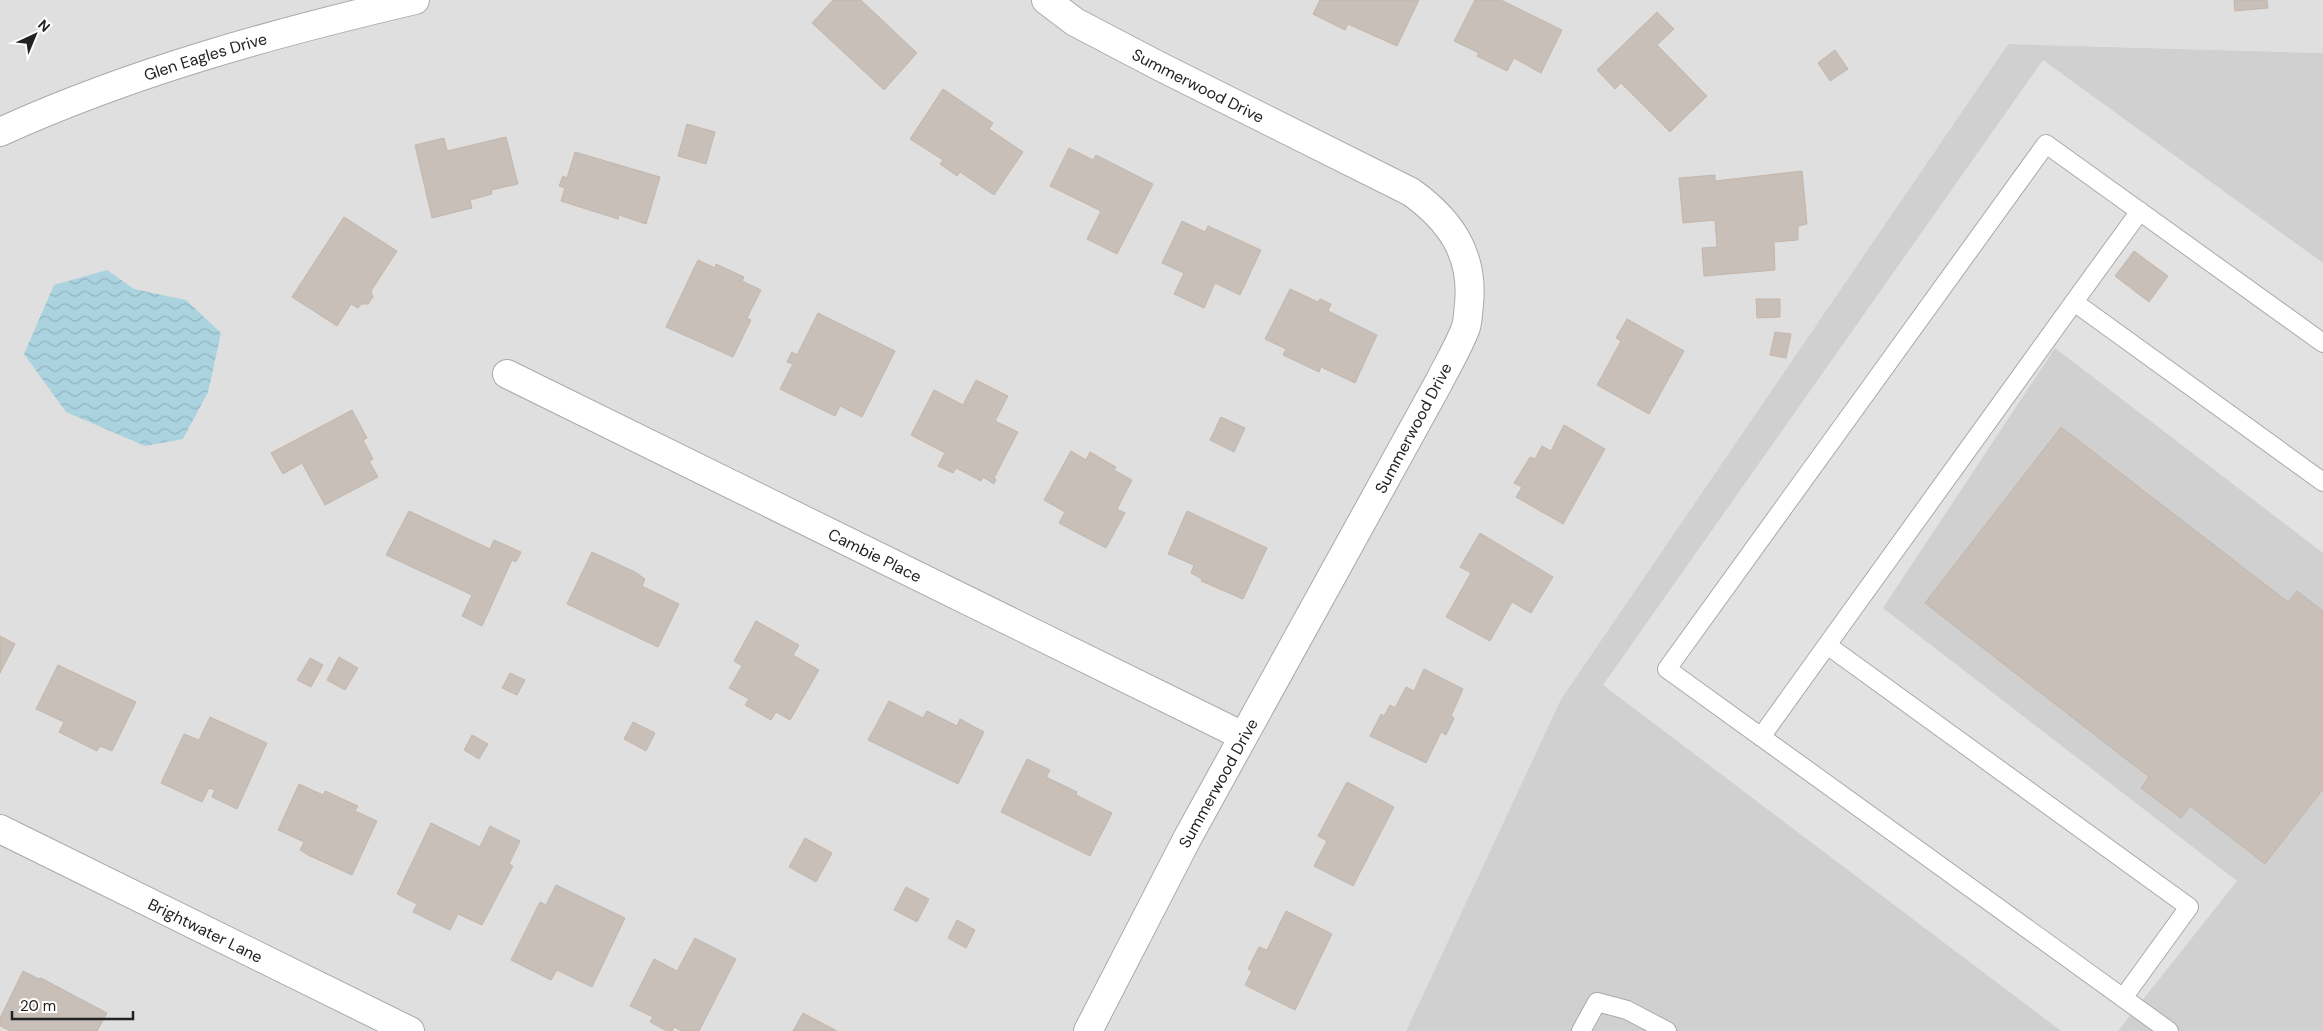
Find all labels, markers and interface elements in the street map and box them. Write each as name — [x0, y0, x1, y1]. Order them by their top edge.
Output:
north arrow — [10, 10, 60, 60]
text: N — [34, 16, 54, 36]
street label: Glen Eagles Drive — [141, 28, 269, 86]
street label: Summerwood Drive — [1128, 44, 1268, 128]
street label: Summerwood Drive — [1370, 359, 1457, 497]
street label: Cambie Place — [824, 524, 925, 587]
street label: Summerwood Drive — [1174, 715, 1263, 852]
street label: Brightwater Lane — [144, 894, 266, 968]
scale bar — [12, 988, 134, 1020]
text: 20 m — [20, 996, 56, 1016]

